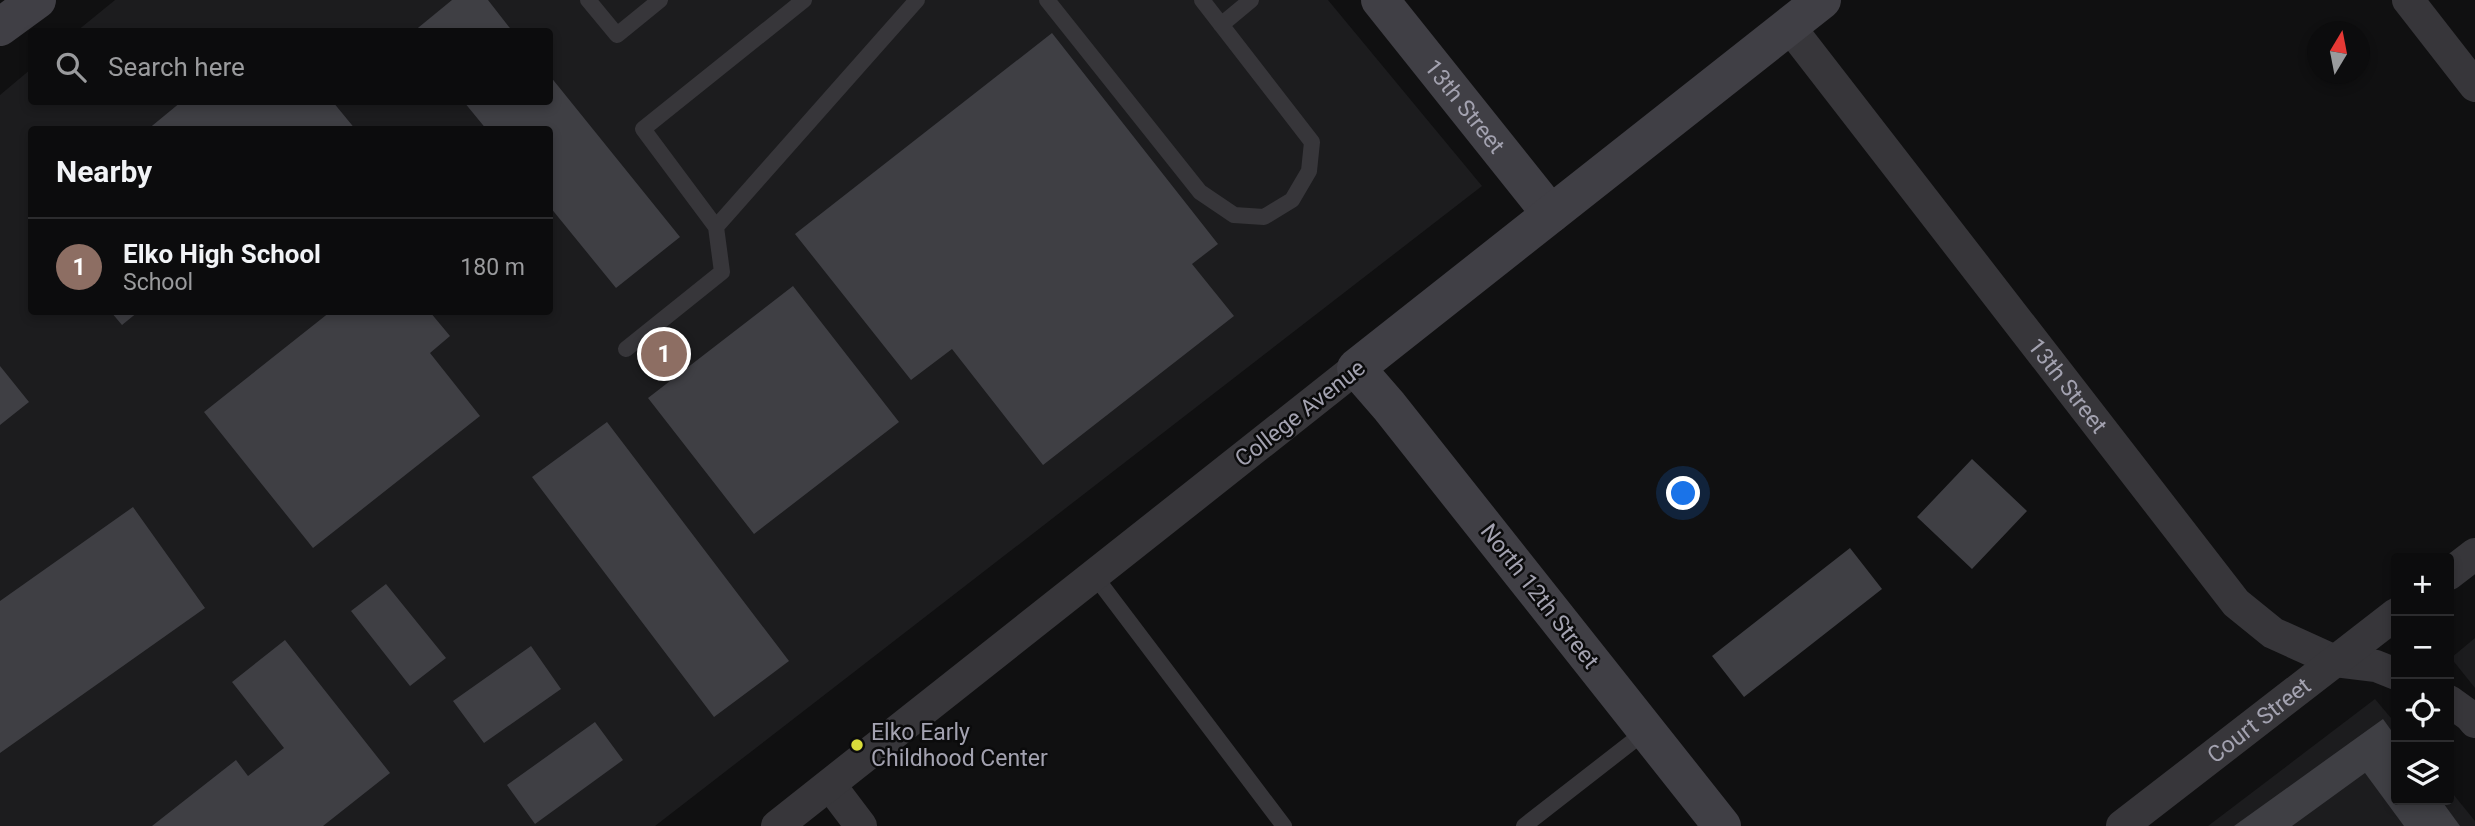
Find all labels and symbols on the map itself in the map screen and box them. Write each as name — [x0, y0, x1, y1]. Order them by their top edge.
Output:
north arrow — [2307, 21, 2370, 84]
street label: 13th Street — [1419, 54, 1510, 159]
pin: 1 — [641, 328, 687, 380]
street label: 13th Street — [2022, 333, 2112, 439]
street label: College Avenue — [1230, 354, 1371, 473]
your location — [1666, 476, 1700, 510]
street label: North 12th Street — [1475, 519, 1604, 674]
street label: Court Street — [2202, 672, 2316, 769]
place label: Elko Early Childhood Center — [871, 719, 1048, 772]
marker: Elko Early Childhood Center — [849, 737, 865, 753]

